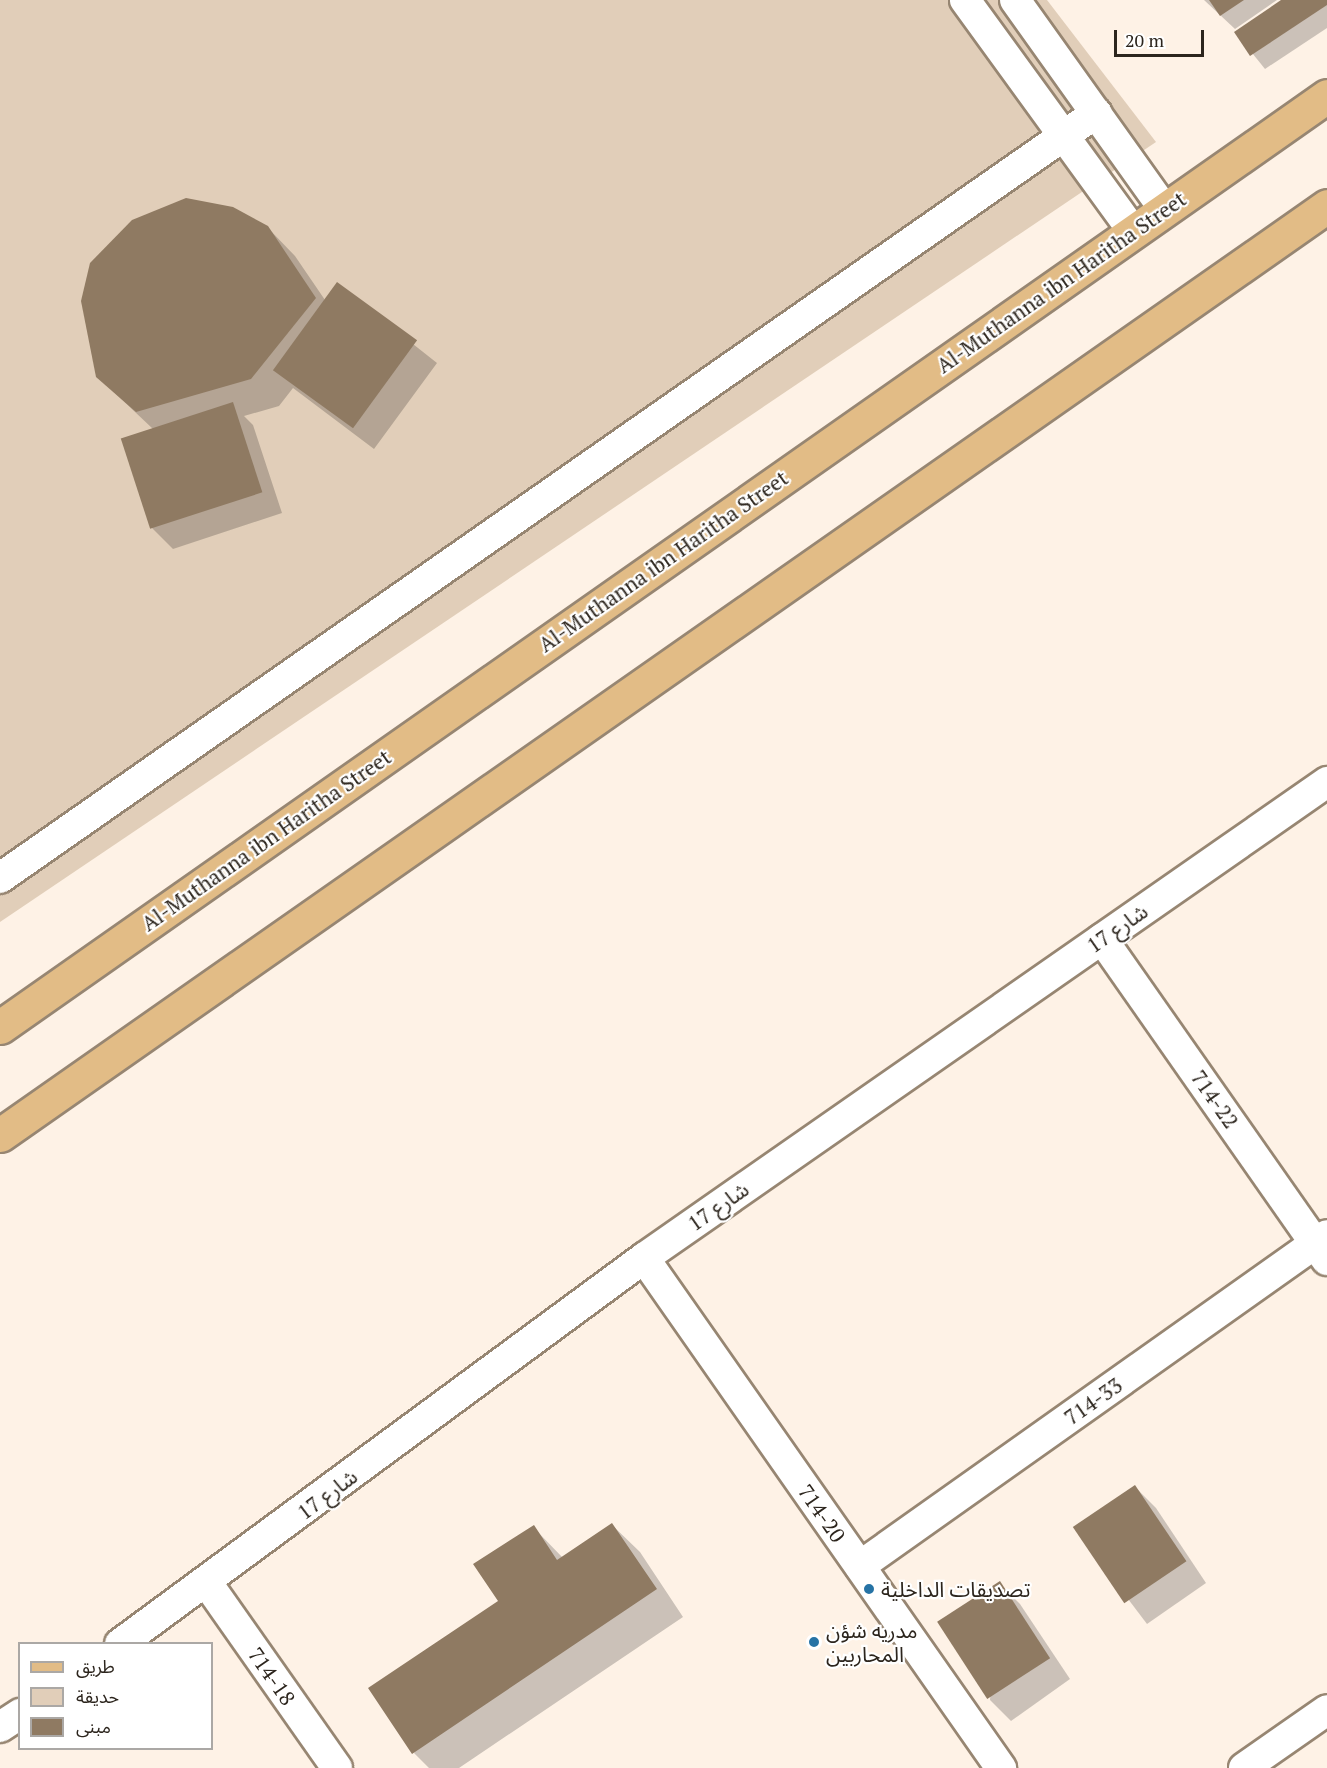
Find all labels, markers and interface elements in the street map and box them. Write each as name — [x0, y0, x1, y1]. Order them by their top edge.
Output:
scale bar — [1117, 18, 1207, 56]
text: 20 m — [1125, 28, 1164, 52]
street label: Al-Muthanna ibn Haritha Street — [931, 186, 1191, 378]
street label: Al-Muthanna ibn Haritha Street — [533, 465, 793, 657]
street label: Al-Muthanna ibn Haritha Street — [136, 744, 396, 936]
street label: شارع 17 — [1082, 898, 1152, 958]
street label: 714-22 — [1186, 1065, 1244, 1133]
street label: شارع 17 — [683, 1176, 753, 1236]
street label: 714-33 — [1059, 1372, 1127, 1430]
street label: شارع 17 — [292, 1463, 362, 1525]
street label: 714-20 — [793, 1479, 851, 1547]
place label: تصديقات الداخلية — [881, 1576, 1030, 1602]
marker: تصديقات الداخلية — [862, 1582, 876, 1596]
place label: مدريه شؤن المحاربين — [826, 1617, 918, 1667]
marker: مدريه شؤن المحاربين — [807, 1635, 821, 1649]
legend — [18, 1642, 213, 1750]
street label: 714-18 — [243, 1642, 301, 1710]
text: طريق — [76, 1654, 115, 1678]
text: حديقة — [76, 1684, 119, 1708]
text: مبنى — [76, 1714, 111, 1738]

